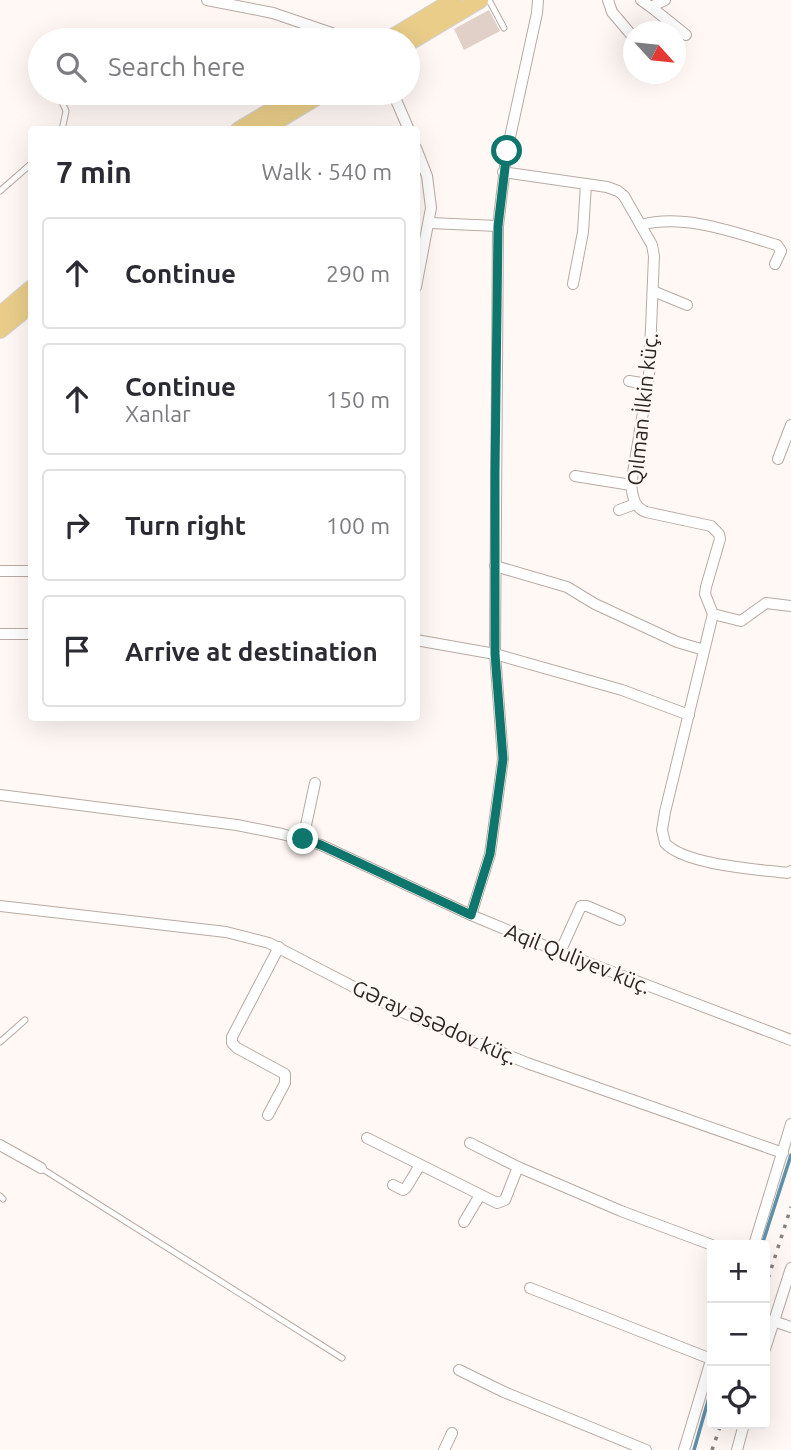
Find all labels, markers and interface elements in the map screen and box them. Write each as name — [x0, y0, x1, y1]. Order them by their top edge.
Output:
north arrow — [623, 21, 686, 84]
search box — [28, 28, 420, 105]
icon: search — [52, 48, 90, 86]
text: Search here — [108, 52, 245, 81]
route start — [491, 135, 522, 166]
text: 7 min — [56, 155, 132, 189]
text: Walk · 540 m — [261, 159, 392, 184]
icon: ahead — [58, 254, 96, 292]
text: Continue — [125, 259, 236, 288]
text: 290 m — [326, 261, 390, 286]
street label: Qılman İlkin küç. — [622, 331, 662, 487]
text: Continue — [125, 372, 236, 401]
icon: ahead — [58, 380, 96, 418]
text: 150 m — [326, 387, 390, 412]
text: Xanlar — [125, 401, 191, 426]
icon: right — [58, 506, 96, 544]
text: Turn right — [125, 511, 246, 540]
text: 100 m — [326, 513, 390, 538]
icon: arrive — [58, 632, 96, 670]
text: Arrive at destination — [125, 637, 378, 666]
route end — [287, 823, 318, 854]
street label: Aqil Quliyev küç. — [502, 918, 654, 998]
street label: Gəray Əsədov küç. — [349, 975, 521, 1069]
map controls — [707, 1240, 770, 1429]
button: + — [707, 1240, 770, 1303]
button: − — [707, 1303, 770, 1366]
button: locate — [707, 1366, 770, 1429]

